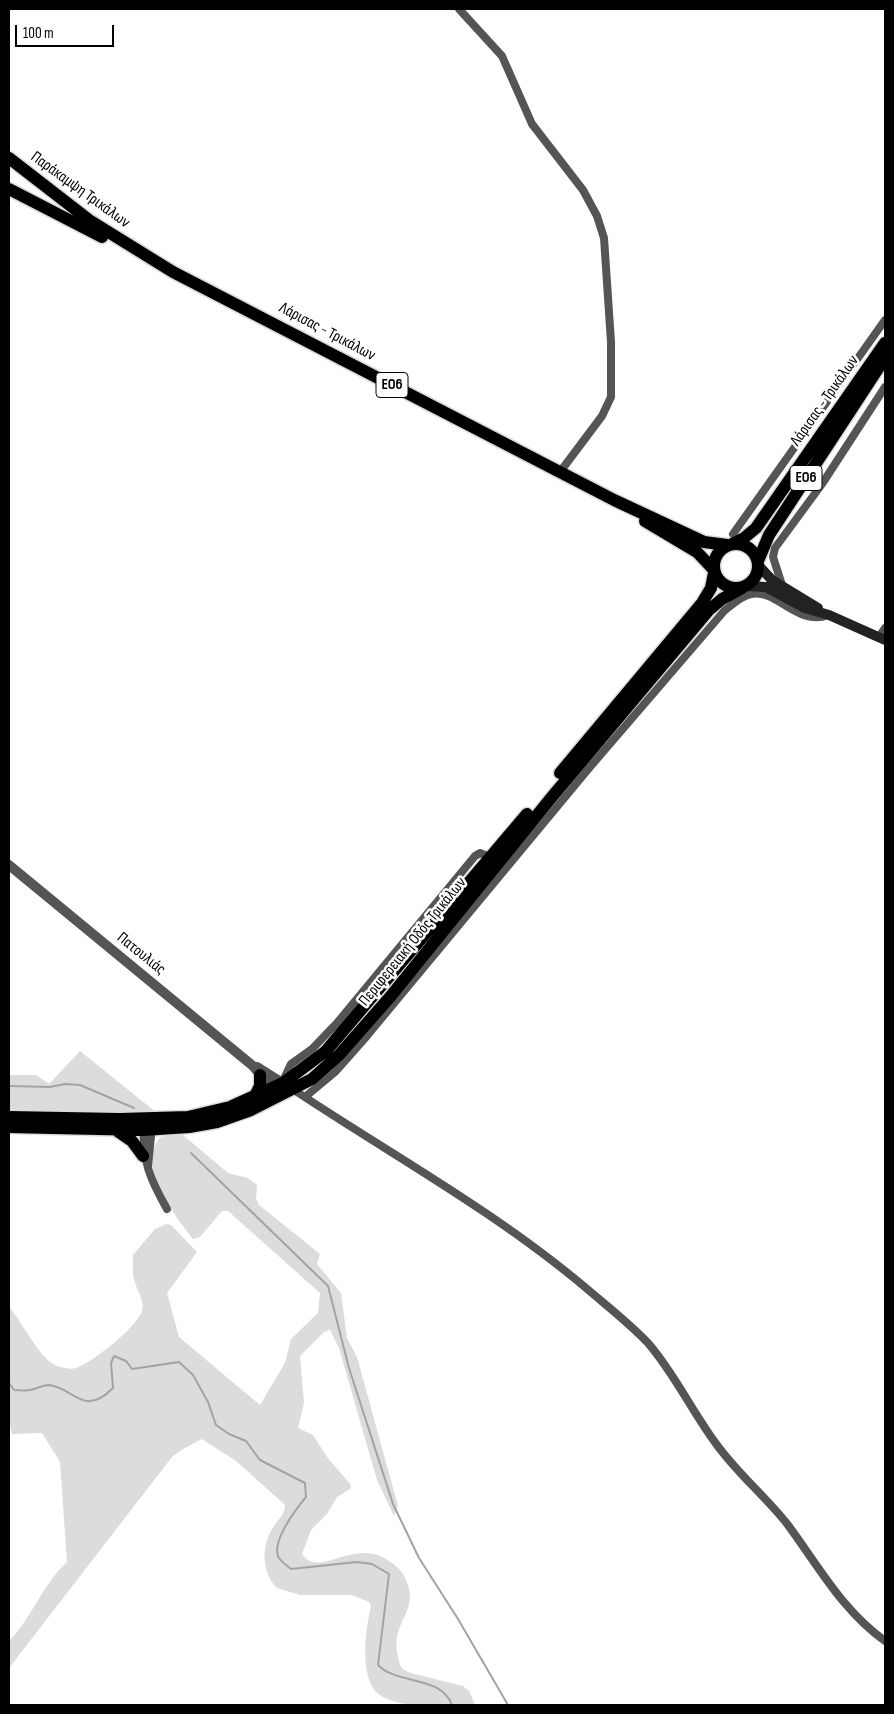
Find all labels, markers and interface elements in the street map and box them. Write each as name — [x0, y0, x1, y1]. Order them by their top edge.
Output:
scale bar — [18, 15, 116, 47]
text: 100 m — [23, 24, 54, 43]
street label: Παράκαμψη Τρικάλων — [27, 148, 133, 232]
street label: Λάρισας - Τρικάλων — [276, 299, 378, 365]
street label: Λάρισας - Τρικάλων — [787, 352, 863, 450]
road number: ΕΟ6 — [376, 372, 408, 398]
road number: ΕΟ6 — [790, 466, 822, 490]
street label: Περιφερειακή Οδός Τρικάλων — [355, 874, 471, 1010]
street label: Πατουλιάς — [113, 929, 169, 979]

